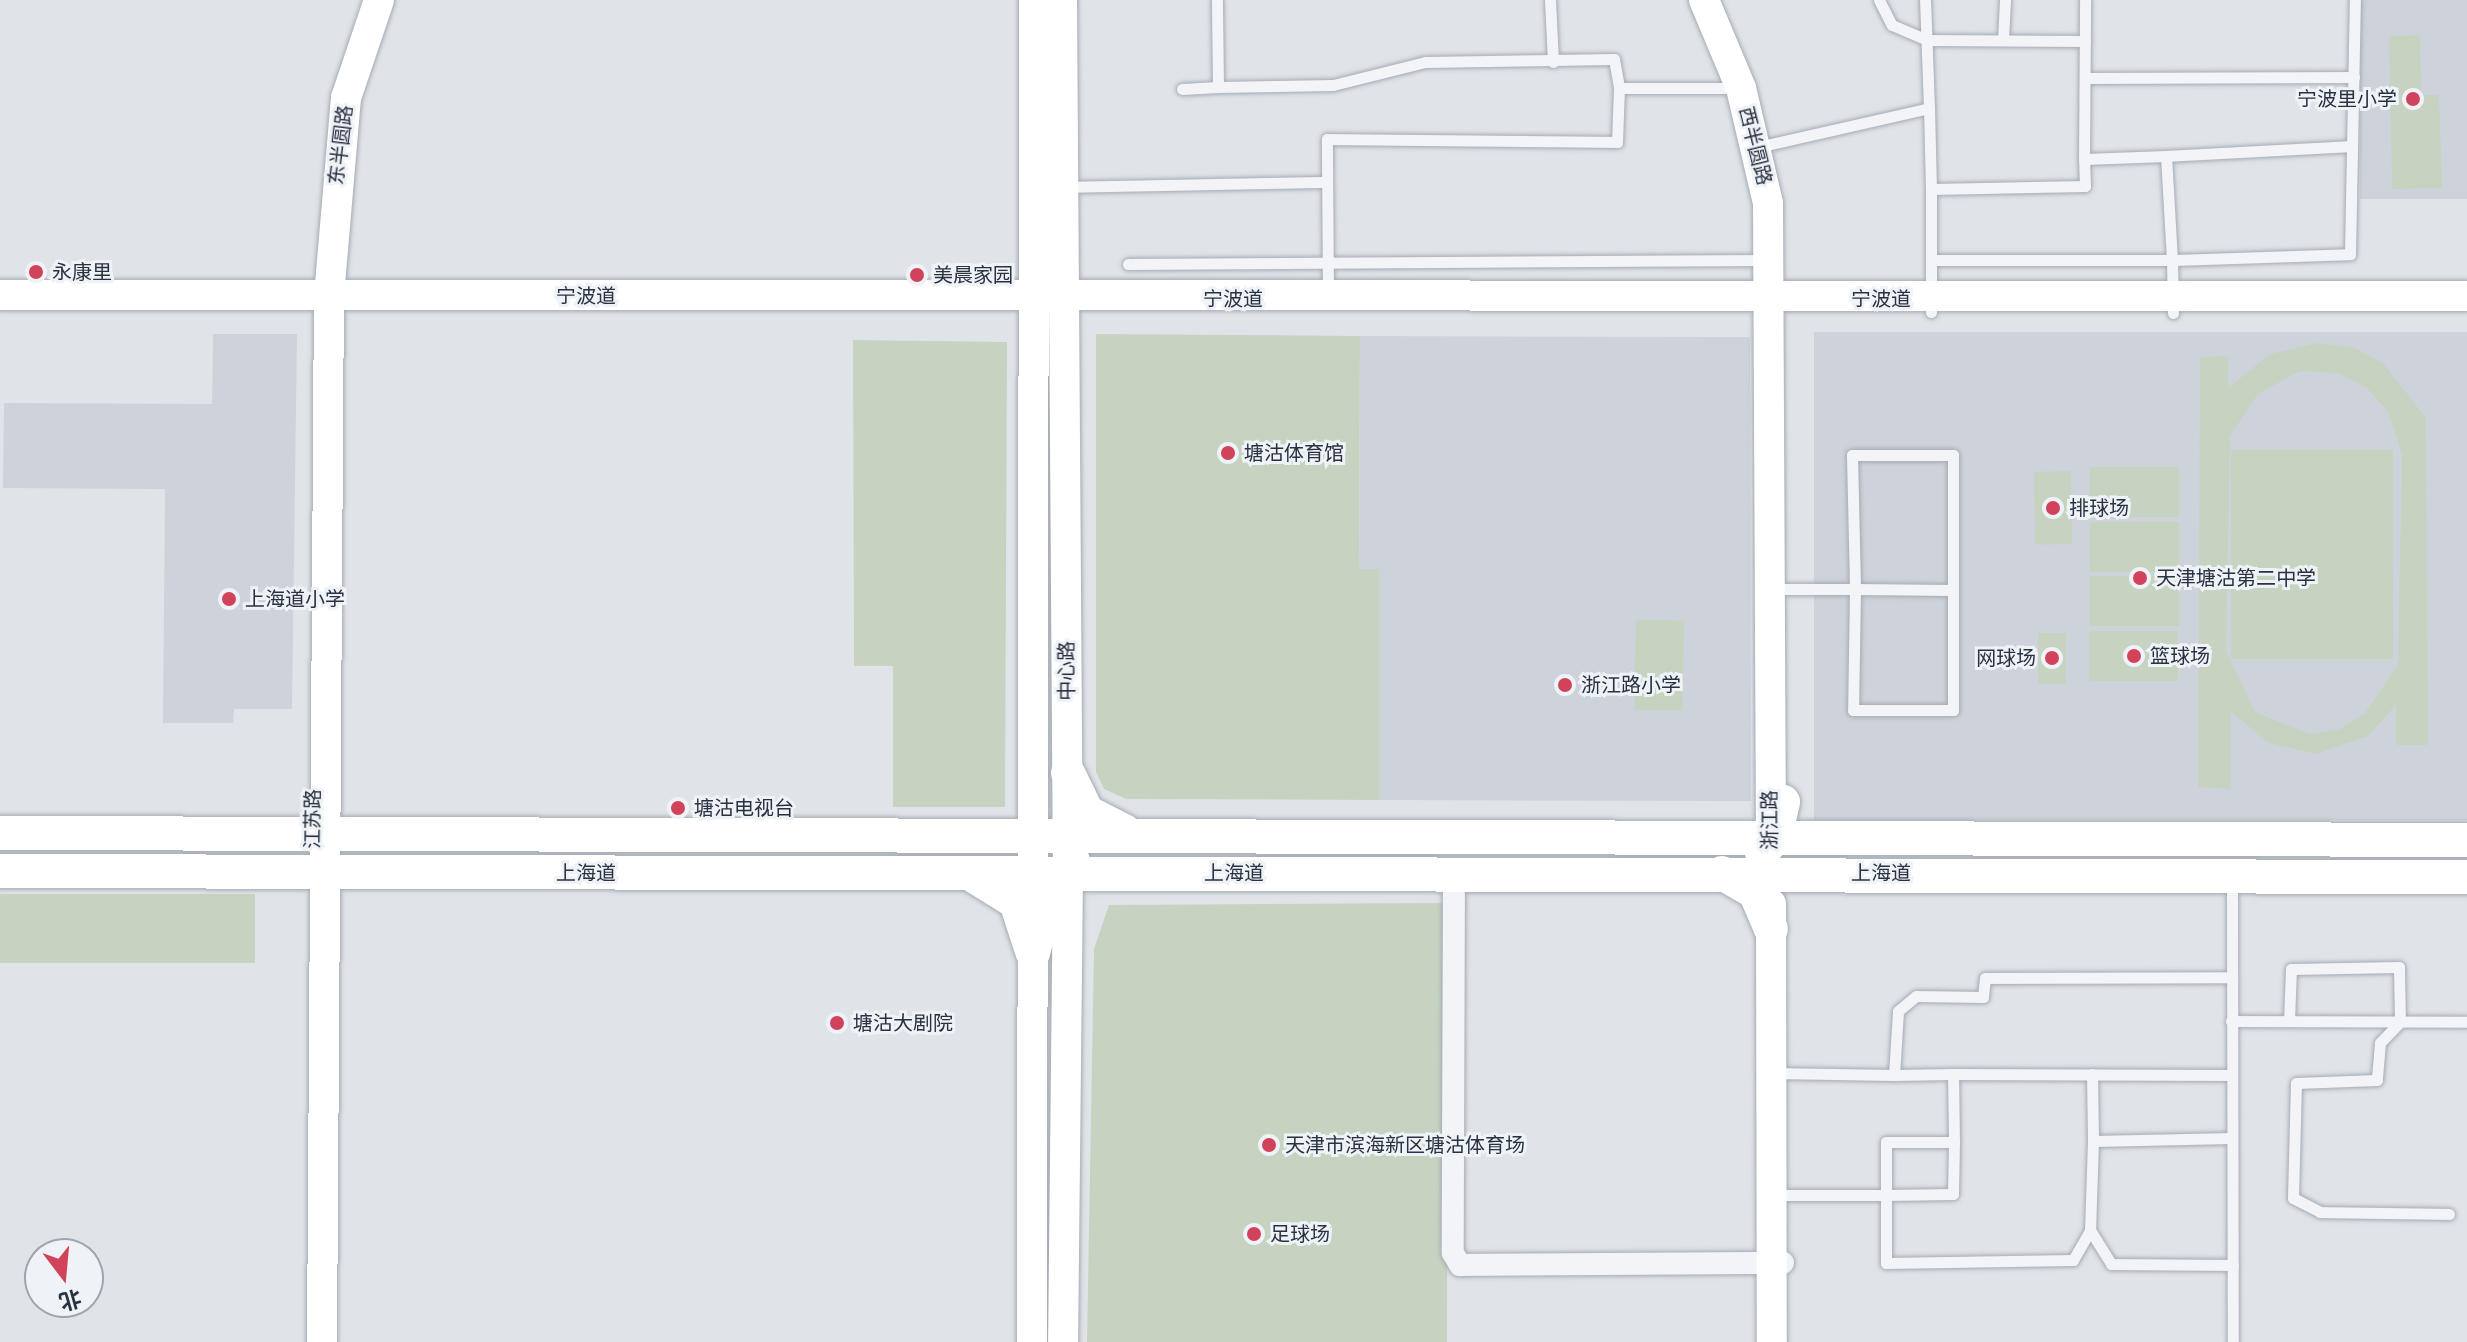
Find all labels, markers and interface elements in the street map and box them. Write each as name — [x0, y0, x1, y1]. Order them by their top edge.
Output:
place label: 宁波里小学 — [2297, 87, 2397, 111]
marker: 宁波里小学 — [2404, 90, 2422, 108]
street label: 东半圆路 — [324, 104, 358, 186]
street label: 西半圆路 — [1734, 104, 1776, 188]
place label: 永康里 — [52, 260, 112, 284]
marker: 永康里 — [27, 263, 45, 281]
place label: 美晨家园 — [933, 263, 1013, 287]
marker: 美晨家园 — [908, 266, 926, 284]
street label: 宁波道 — [556, 284, 616, 308]
street label: 宁波道 — [1203, 287, 1263, 311]
street label: 宁波道 — [1851, 287, 1911, 311]
place label: 塘沽体育馆 — [1244, 441, 1344, 465]
marker: 塘沽体育馆 — [1219, 444, 1237, 462]
place label: 排球场 — [2069, 496, 2129, 520]
marker: 排球场 — [2044, 499, 2062, 517]
place label: 天津塘沽第二中学 — [2156, 566, 2316, 590]
marker: 天津塘沽第二中学 — [2131, 569, 2149, 587]
place label: 上海道小学 — [245, 587, 345, 611]
marker: 上海道小学 — [220, 590, 238, 608]
street label: 中心路 — [1055, 641, 1079, 701]
place label: 篮球场 — [2150, 644, 2210, 668]
place label: 网球场 — [1976, 646, 2036, 670]
marker: 篮球场 — [2125, 647, 2143, 665]
marker: 网球场 — [2043, 649, 2061, 667]
place label: 浙江路小学 — [1581, 673, 1681, 697]
marker: 浙江路小学 — [1556, 676, 1574, 694]
street label: 江苏路 — [300, 789, 326, 849]
street label: 浙江路 — [1758, 790, 1782, 850]
place label: 塘沽电视台 — [694, 796, 794, 820]
marker: 塘沽电视台 — [669, 799, 687, 817]
street label: 上海道 — [556, 861, 616, 885]
street label: 上海道 — [1204, 861, 1264, 885]
street label: 上海道 — [1851, 861, 1911, 885]
place label: 塘沽大剧院 — [853, 1011, 953, 1035]
marker: 塘沽大剧院 — [828, 1014, 846, 1032]
place label: 天津市滨海新区塘沽体育场 — [1285, 1133, 1525, 1157]
marker: 天津市滨海新区塘沽体育场 — [1260, 1136, 1278, 1154]
place label: 足球场 — [1270, 1222, 1330, 1246]
marker: 足球场 — [1245, 1225, 1263, 1243]
north arrow — [24, 1238, 104, 1318]
text: 北 — [56, 1284, 85, 1316]

